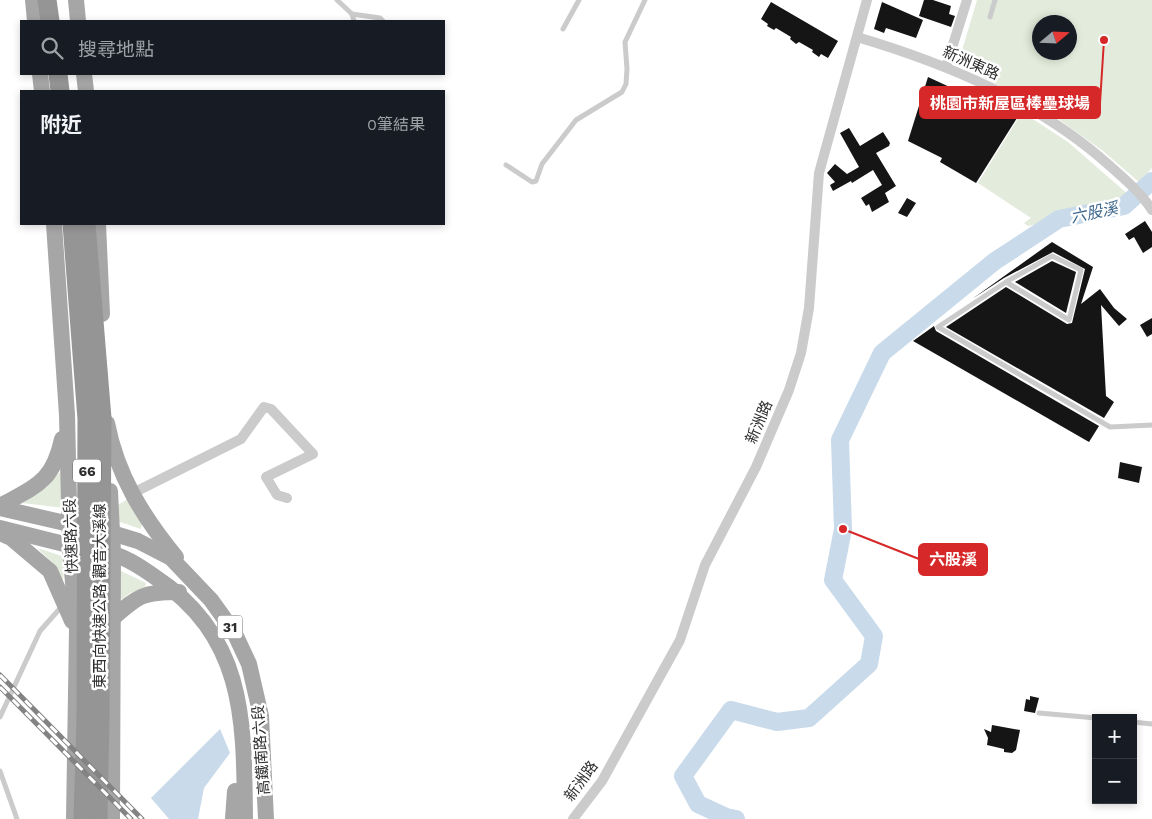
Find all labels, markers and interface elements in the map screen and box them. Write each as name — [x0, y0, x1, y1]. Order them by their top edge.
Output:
north arrow — [1032, 15, 1077, 60]
search box — [20, 20, 445, 75]
icon: search — [38, 34, 66, 62]
text: 搜尋地點 — [78, 38, 154, 61]
street label: 新洲東路 — [940, 43, 1002, 83]
callout: 桃園市新屋區棒壘球場 — [920, 87, 1100, 118]
text: 桃園市新屋區棒壘球場 — [930, 94, 1090, 113]
text: 附近 — [40, 112, 82, 137]
text: 0筆結果 — [367, 115, 425, 134]
water label: 六股溪 — [1069, 198, 1122, 227]
street label: 新洲路 — [742, 398, 776, 446]
road number: 66 — [73, 460, 101, 482]
street label: 快速路六段 — [61, 498, 81, 574]
street label: 東西向快速公路 觀音大溪線 — [91, 503, 109, 689]
callout: 六股溪 — [919, 544, 987, 575]
text: 六股溪 — [929, 550, 977, 569]
road number: 31 — [218, 616, 242, 638]
street label: 高鐵南路六段 — [249, 704, 273, 796]
map controls — [1092, 714, 1137, 804]
button: + — [1092, 714, 1137, 759]
street label: 新洲路 — [560, 758, 602, 804]
button: − — [1092, 759, 1137, 804]

